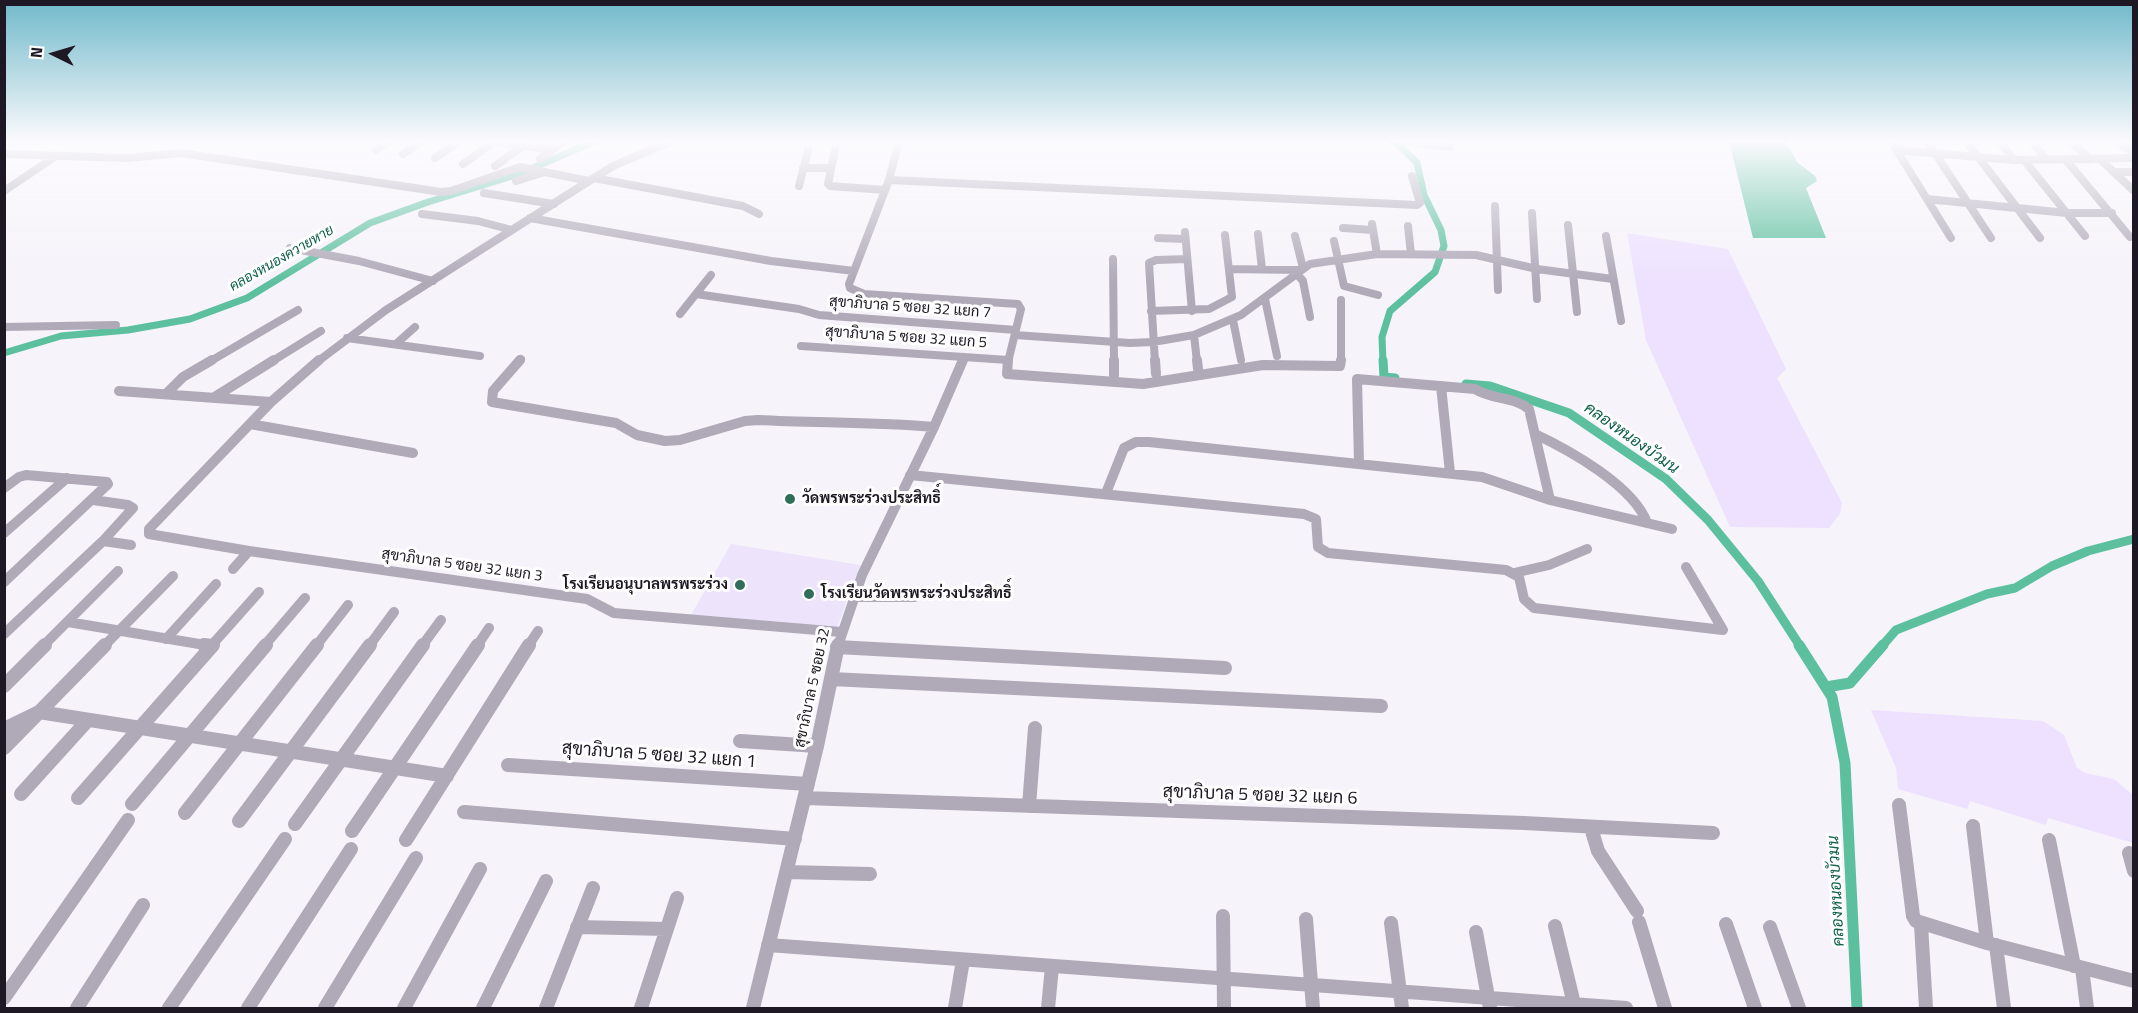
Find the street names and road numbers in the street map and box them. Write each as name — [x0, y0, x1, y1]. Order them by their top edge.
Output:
street label: สุขาภิบาล 5 ซอย 32 แยก 7 — [828, 293, 992, 323]
street label: สุขาภิบาล 5 ซอย 32 แยก 5 — [824, 323, 988, 353]
street label: สุขาภิบาล 5 ซอย 32 แยก 3 — [380, 546, 544, 586]
street label: สุขาภิบาล 5 ซอย 32 — [792, 627, 834, 749]
street label: สุขาภิบาล 5 ซอย 32 แยก 1 — [561, 738, 757, 774]
street label: สุขาภิบาล 5 ซอย 32 แยก 6 — [1162, 782, 1358, 810]

